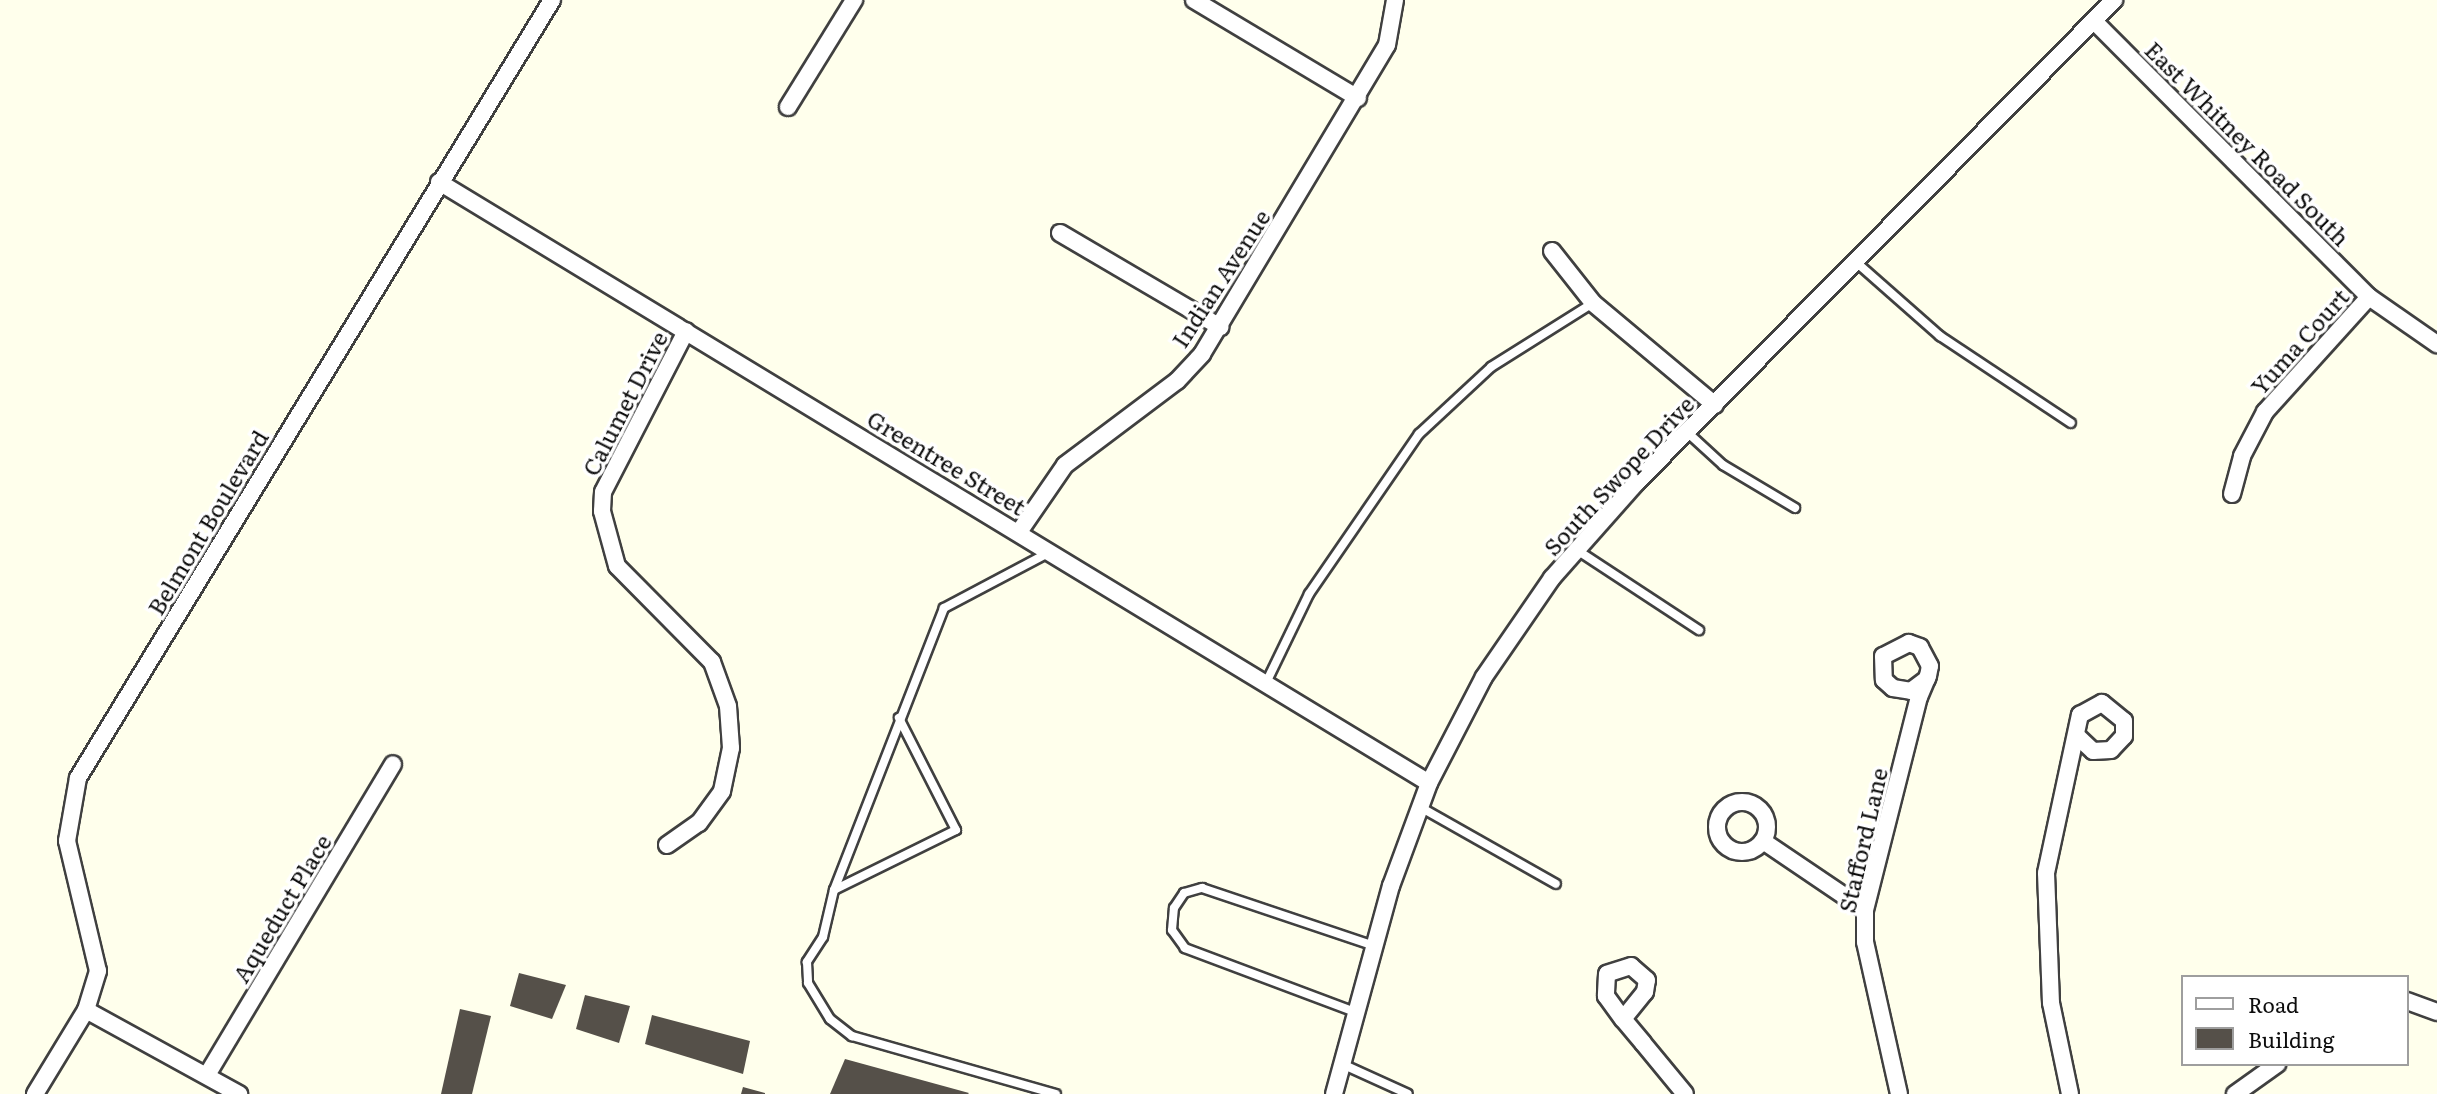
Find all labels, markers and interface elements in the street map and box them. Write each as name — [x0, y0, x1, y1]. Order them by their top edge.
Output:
street label: East Whitney Road South — [2140, 35, 2356, 251]
street label: Indian Avenue — [1165, 204, 1275, 352]
street label: Yuma Court — [2244, 282, 2354, 400]
street label: Calumet Drive — [576, 326, 672, 480]
street label: South Swope Drive — [1537, 390, 1699, 560]
street label: Greentree Street — [863, 404, 1031, 520]
street label: Belmont Boulevard — [141, 425, 273, 619]
street label: Stafford Lane — [1832, 765, 1892, 915]
street label: Aqueduct Place — [226, 829, 336, 987]
legend — [2182, 975, 2409, 1066]
text: Road — [2248, 988, 2299, 1019]
text: Building — [2248, 1023, 2334, 1054]

